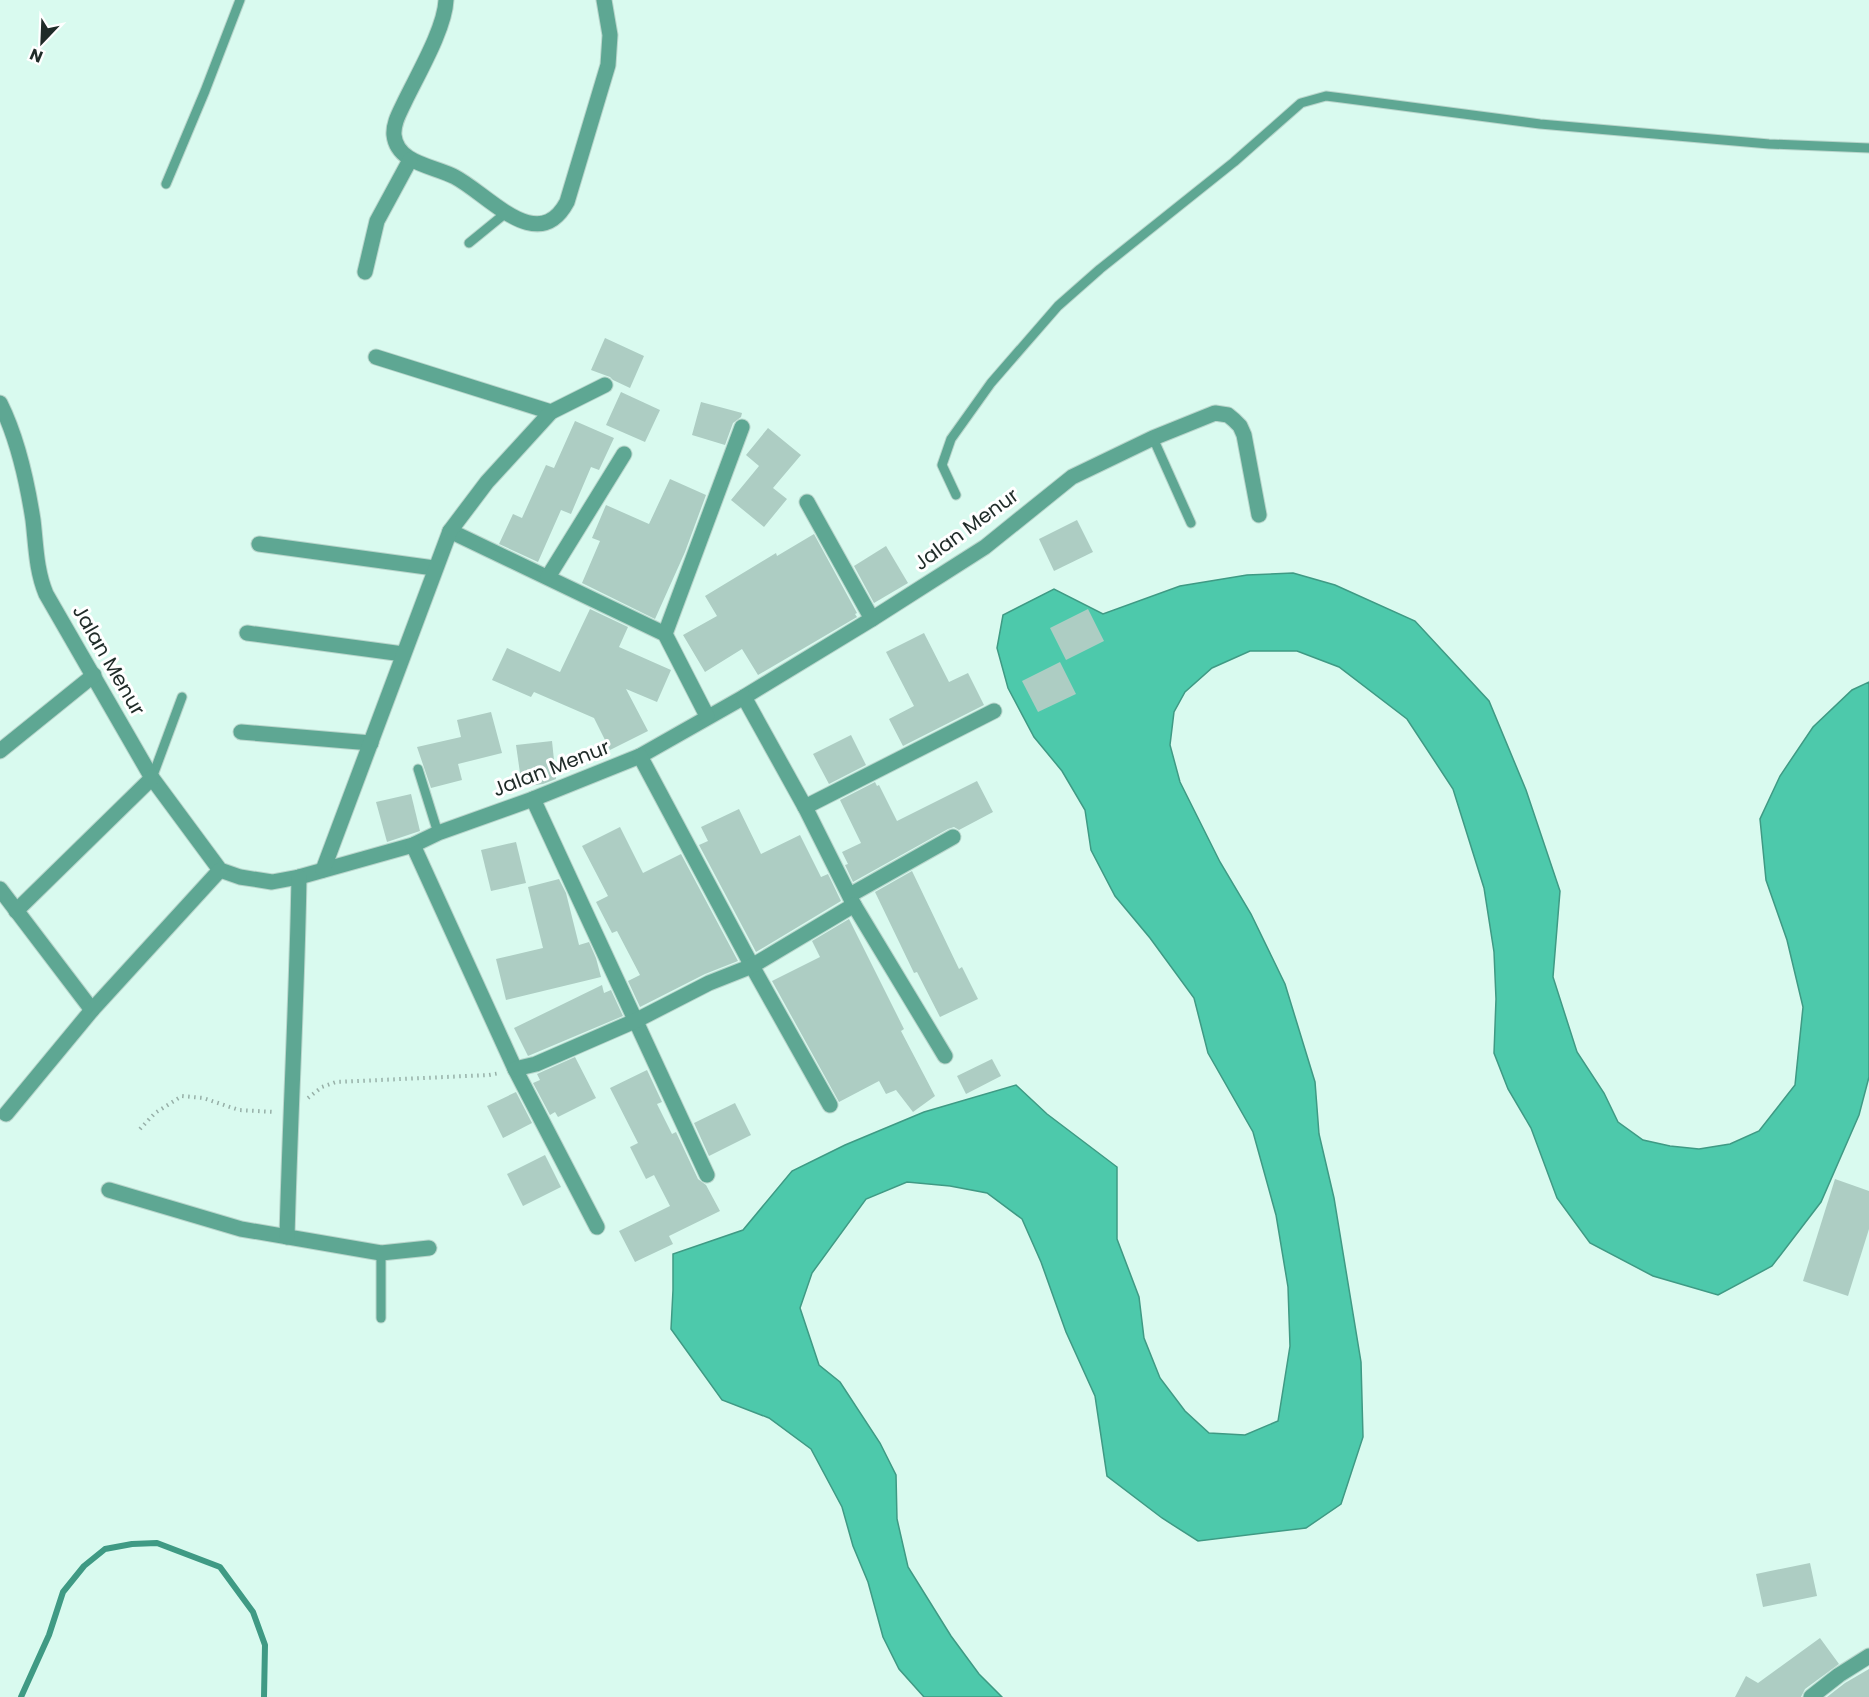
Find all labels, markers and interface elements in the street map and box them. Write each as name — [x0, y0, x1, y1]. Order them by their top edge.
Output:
north arrow — [12, 12, 72, 72]
text: N — [26, 42, 46, 68]
street label: Jalan Menur — [908, 481, 1024, 577]
street label: Jalan Menur — [66, 600, 152, 720]
street label: Jalan Menur — [488, 733, 614, 803]

